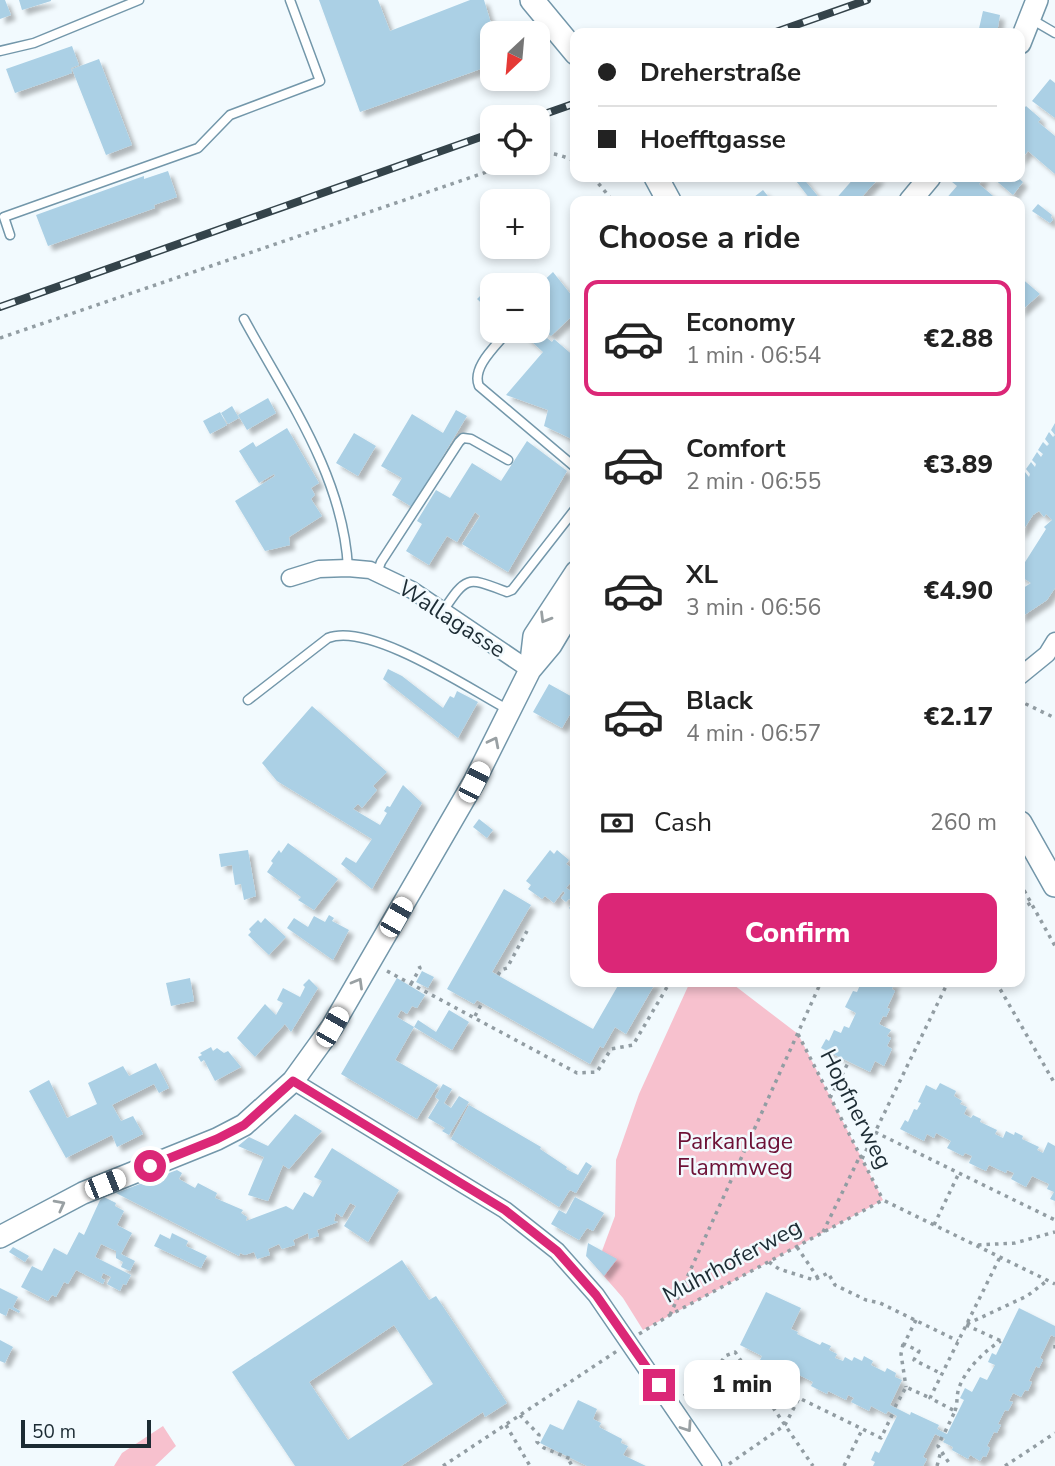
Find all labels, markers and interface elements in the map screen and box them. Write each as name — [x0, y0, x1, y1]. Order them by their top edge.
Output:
north arrow — [480, 21, 550, 91]
map controls — [480, 21, 550, 343]
text: Dreherstraße — [640, 55, 801, 90]
button: locate — [480, 105, 550, 175]
text: Hoefftgasse — [640, 122, 786, 157]
button: + — [480, 189, 550, 259]
text: Choose a ride — [598, 216, 800, 259]
button: − — [480, 273, 550, 343]
text: Economy — [686, 305, 795, 340]
icon: car — [602, 307, 665, 370]
text: €2.88 — [924, 321, 993, 356]
text: 1 min · 06:54 — [686, 340, 821, 371]
text: Comfort — [686, 431, 786, 466]
icon: car — [602, 433, 665, 496]
text: €3.89 — [924, 447, 993, 482]
text: 2 min · 06:55 — [686, 466, 821, 497]
text: XL — [686, 557, 718, 592]
icon: car — [602, 559, 665, 622]
street label: Wallagasse — [392, 573, 512, 665]
text: €4.90 — [924, 573, 993, 608]
text: 3 min · 06:56 — [686, 592, 821, 623]
one-way arrow — [540, 610, 553, 623]
text: Black — [686, 683, 753, 718]
icon: car — [602, 685, 665, 748]
text: €2.17 — [924, 699, 993, 734]
text: 4 min · 06:57 — [686, 718, 821, 749]
one-way arrow — [485, 737, 499, 749]
car — [456, 759, 493, 805]
icon: cash — [598, 804, 636, 842]
text: Cash — [654, 805, 712, 840]
text: 260 m — [930, 807, 997, 838]
button: Confirm — [598, 893, 997, 973]
car — [377, 894, 416, 940]
one-way arrow — [350, 978, 363, 991]
car — [313, 1004, 352, 1050]
street label: Hopfnerweg — [813, 1044, 899, 1174]
park label: Parkanlage Flammweg — [677, 1126, 793, 1183]
route start — [134, 1150, 166, 1182]
car — [82, 1166, 129, 1202]
one-way arrow — [53, 1199, 65, 1213]
street label: Muhrhoferweg — [657, 1211, 807, 1311]
callout: 1 min — [684, 1360, 799, 1410]
route end — [643, 1369, 675, 1401]
text: 1 min — [712, 1369, 772, 1400]
scale bar — [21, 1417, 150, 1449]
text: 50 m — [32, 1419, 76, 1445]
one-way arrow — [679, 1419, 691, 1432]

